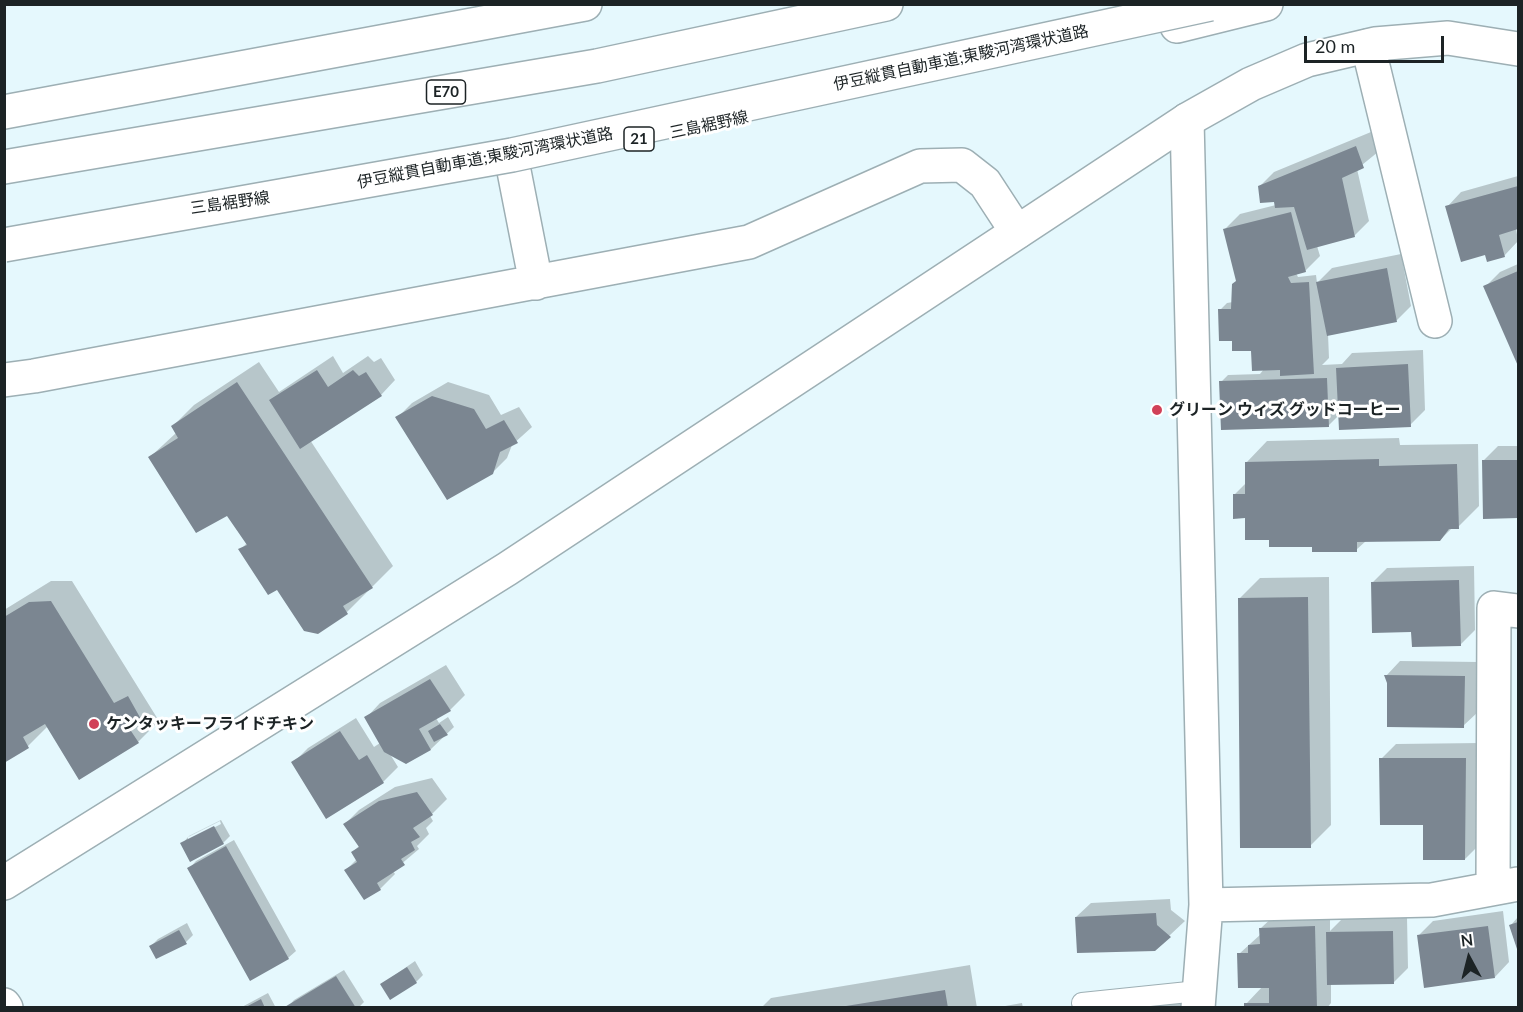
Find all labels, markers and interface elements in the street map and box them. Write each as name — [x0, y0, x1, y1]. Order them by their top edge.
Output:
street label: 伊豆縦貫自動車道;東駿河湾環状道路 — [832, 22, 1090, 94]
scale bar — [1307, 24, 1446, 62]
text: 20 m — [1315, 35, 1355, 57]
road number: E70 — [426, 80, 466, 104]
street label: 三島裾野線 — [668, 107, 750, 143]
street label: 伊豆縦貫自動車道;東駿河湾環状道路 — [355, 124, 615, 192]
road number: 21 — [624, 127, 654, 151]
street label: 三島裾野線 — [189, 188, 271, 218]
place label: グリーン ウィズ グッドコーヒー — [1169, 400, 1401, 420]
marker: グリーン ウィズ グッドコーヒー — [1150, 403, 1164, 417]
place label: ケンタッキーフライドチキン — [106, 714, 314, 734]
marker: ケンタッキーフライドチキン — [87, 717, 101, 731]
north arrow — [1439, 928, 1499, 988]
text: N — [1459, 929, 1474, 950]

